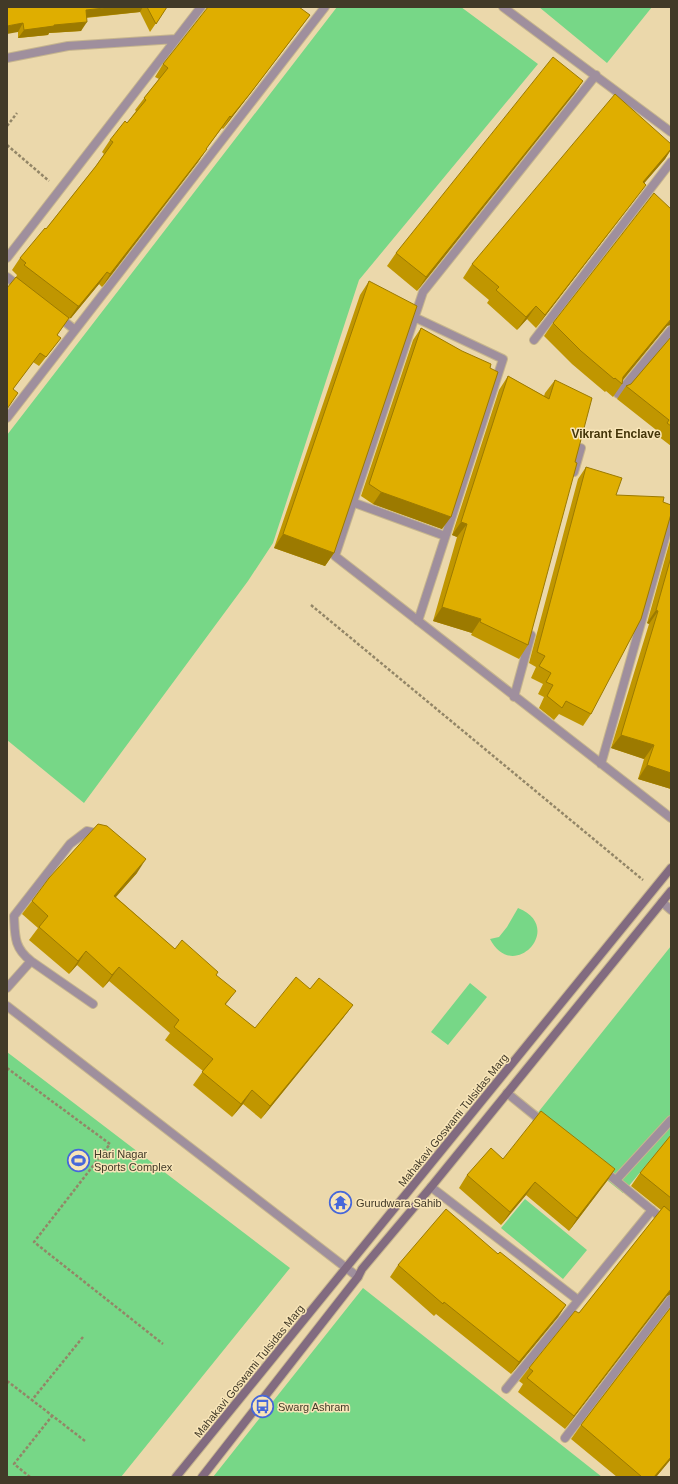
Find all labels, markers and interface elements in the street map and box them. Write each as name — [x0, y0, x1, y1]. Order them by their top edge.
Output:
district label: Vikrant Enclave — [571, 427, 661, 441]
street label: Mahakavi Goswami Tulsidas Marg — [396, 1051, 510, 1189]
sports icon: Hari Nagar Sports Complex — [65, 1147, 91, 1173]
place label: Hari Nagar Sports Complex — [94, 1148, 173, 1173]
temple icon: Gurudwara Sahib — [327, 1190, 353, 1216]
place label: Gurudwara Sahib — [356, 1197, 442, 1209]
street label: Mahakavi Goswami Tulsidas Marg — [192, 1302, 306, 1440]
bus stop icon: Swarg Ashram — [250, 1394, 276, 1420]
place label: Swarg Ashram — [278, 1401, 350, 1413]

